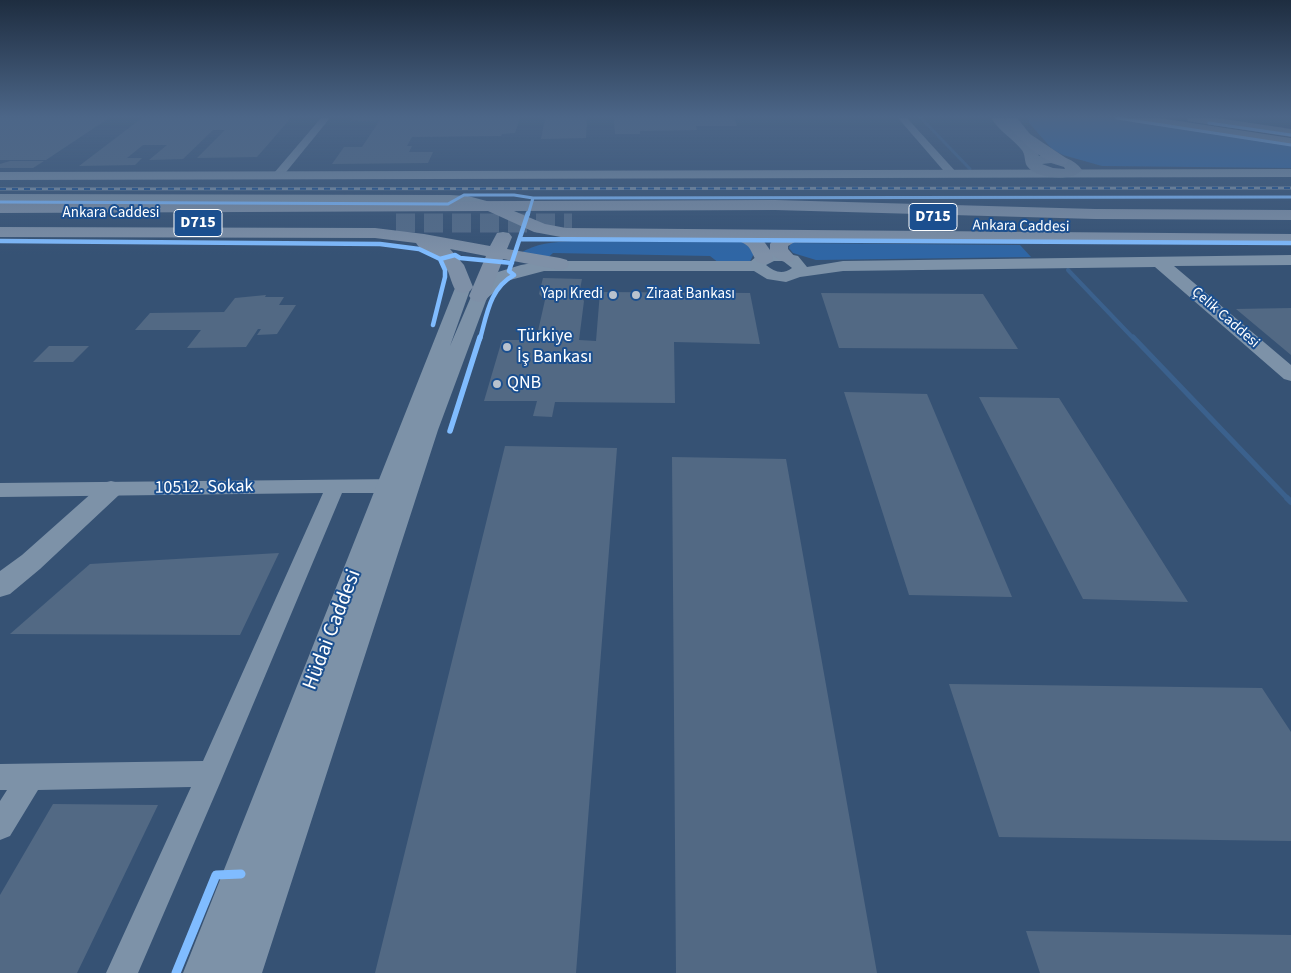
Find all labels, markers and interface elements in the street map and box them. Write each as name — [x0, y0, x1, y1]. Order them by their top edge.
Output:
road number: D715 — [909, 203, 957, 230]
street label: Ankara Caddesi — [63, 205, 159, 223]
road number: D715 — [174, 210, 222, 237]
street label: Ankara Caddesi — [972, 217, 1070, 237]
street label: Çelik Caddesi — [1187, 284, 1263, 352]
place label: Yapı Kredi — [541, 286, 603, 304]
place label: Ziraat Bankası — [646, 286, 735, 304]
marker: Yapı Kredi — [607, 289, 619, 301]
marker: Ziraat Bankası — [630, 289, 642, 301]
place label: Türkiye İş Bankası — [517, 326, 592, 368]
marker: Türkiye İş Bankası — [501, 341, 513, 353]
place label: QNB — [507, 373, 541, 395]
marker: QNB — [491, 378, 503, 390]
street label: 10512. Sokak — [154, 476, 254, 500]
street label: Hüdai Caddesi — [298, 566, 368, 694]

